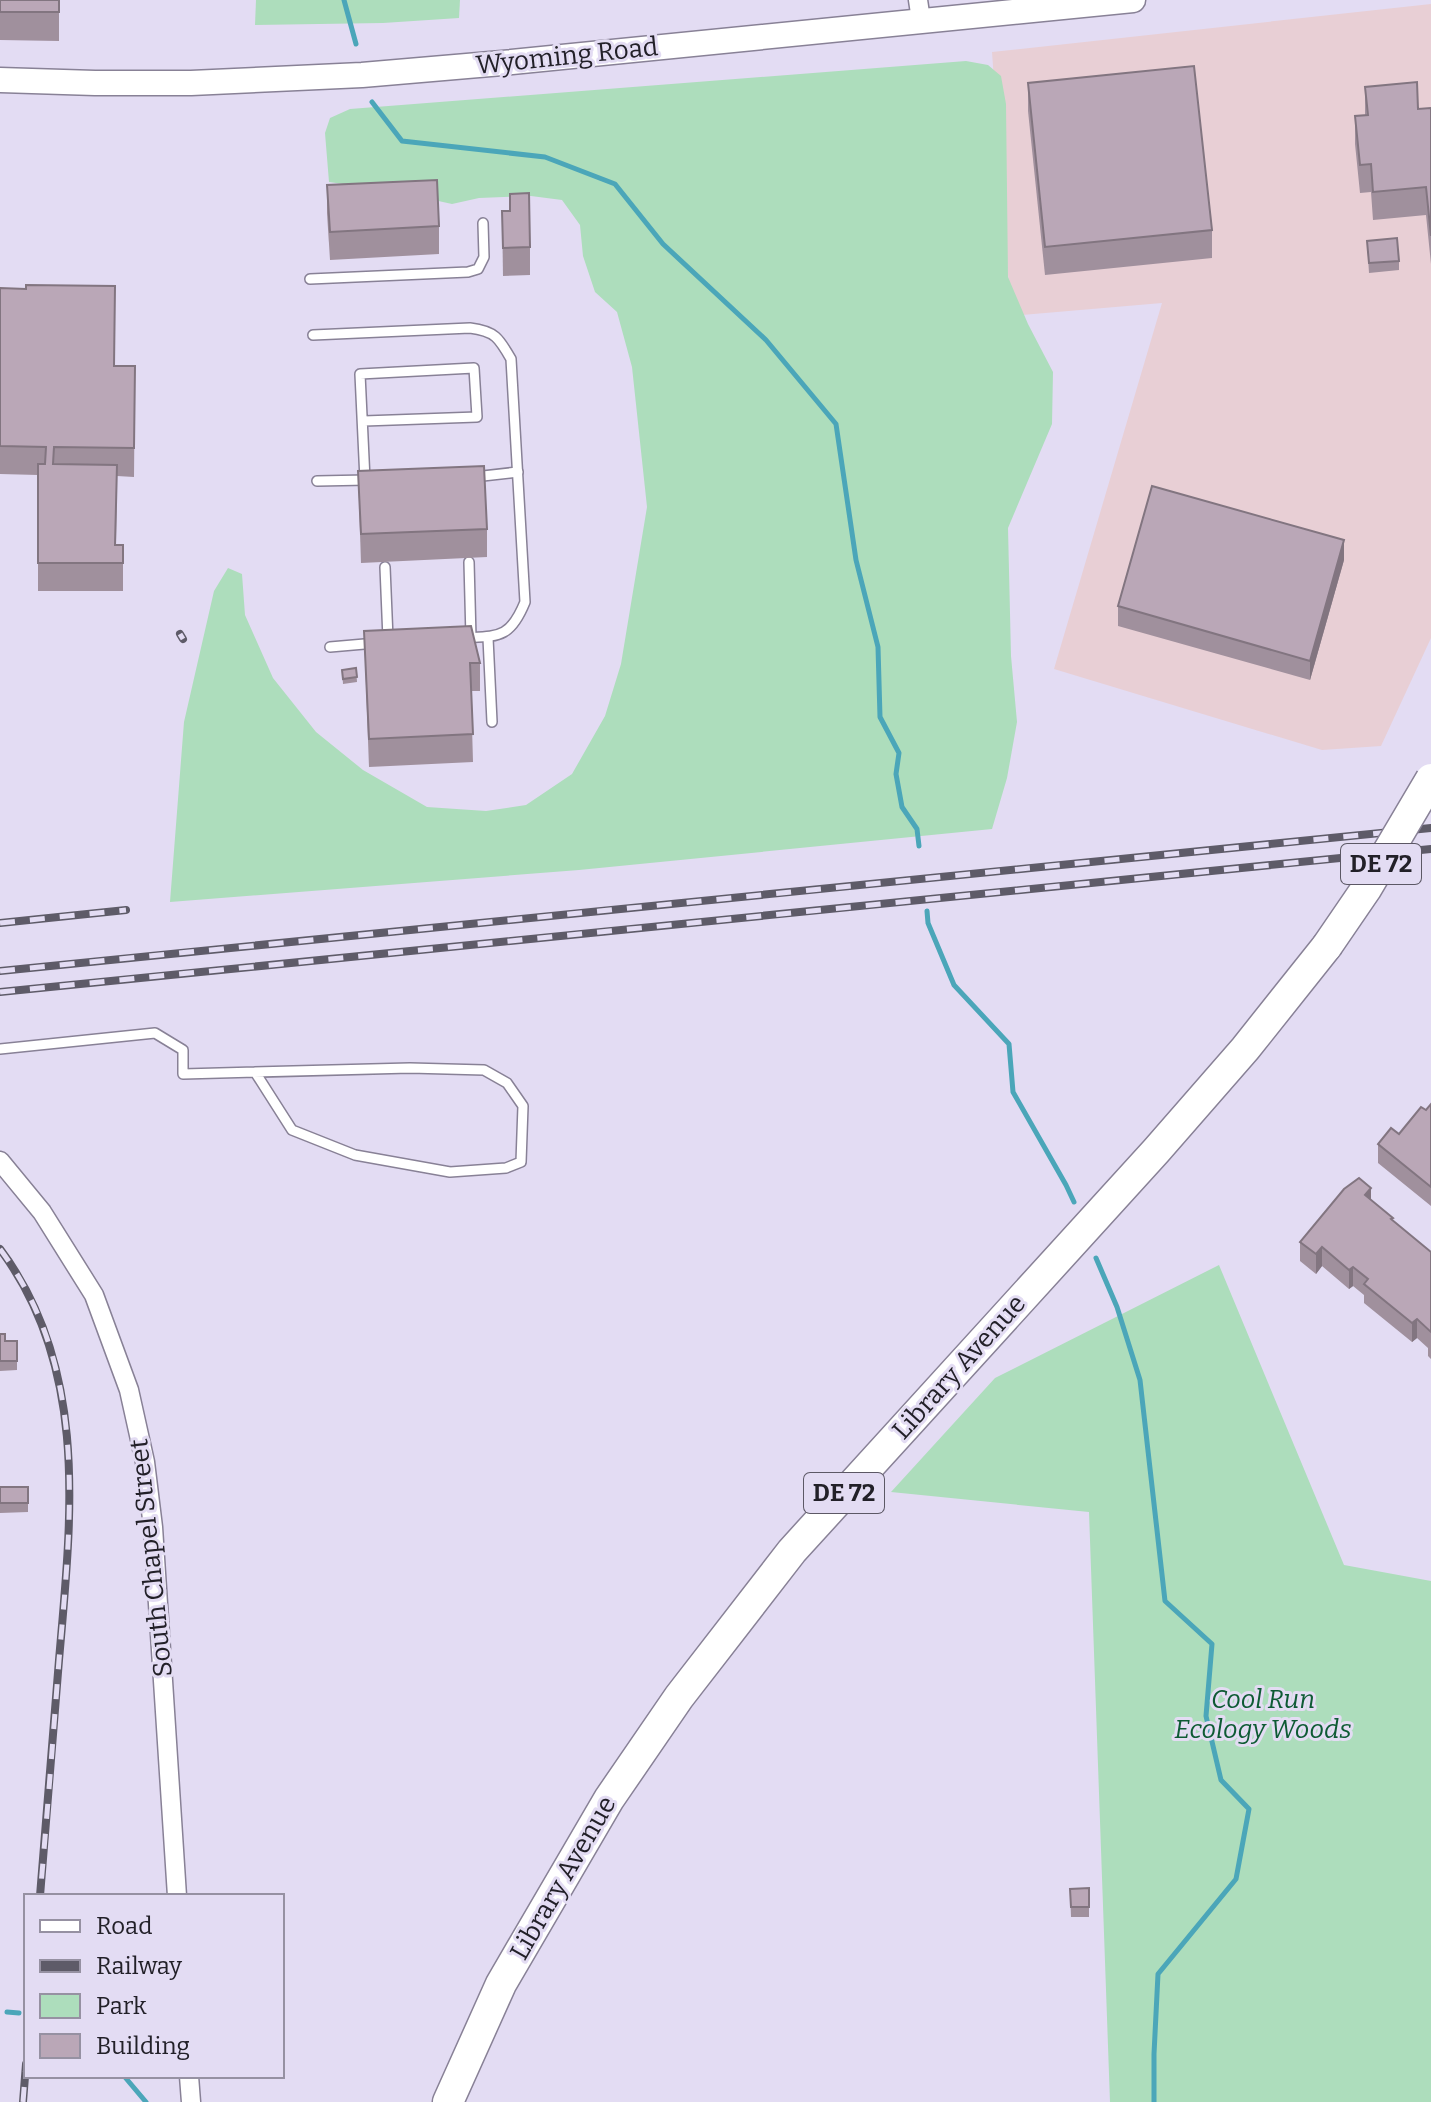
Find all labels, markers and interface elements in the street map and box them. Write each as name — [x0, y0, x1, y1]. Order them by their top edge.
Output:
street label: Wyoming Road — [474, 31, 660, 81]
road number: DE 72 — [1341, 844, 1421, 884]
street label: Library Avenue — [886, 1288, 1032, 1446]
street label: South Chapel Street — [123, 1437, 179, 1679]
road number: DE 72 — [804, 1473, 884, 1513]
park label: Cool Run Ecology Woods — [1174, 1684, 1352, 1745]
street label: Library Avenue — [504, 1791, 622, 1965]
legend — [24, 1894, 284, 2078]
text: Road — [96, 1912, 152, 1940]
text: Railway — [96, 1952, 182, 1980]
text: Park — [96, 1992, 147, 2020]
text: Building — [96, 2032, 190, 2060]

